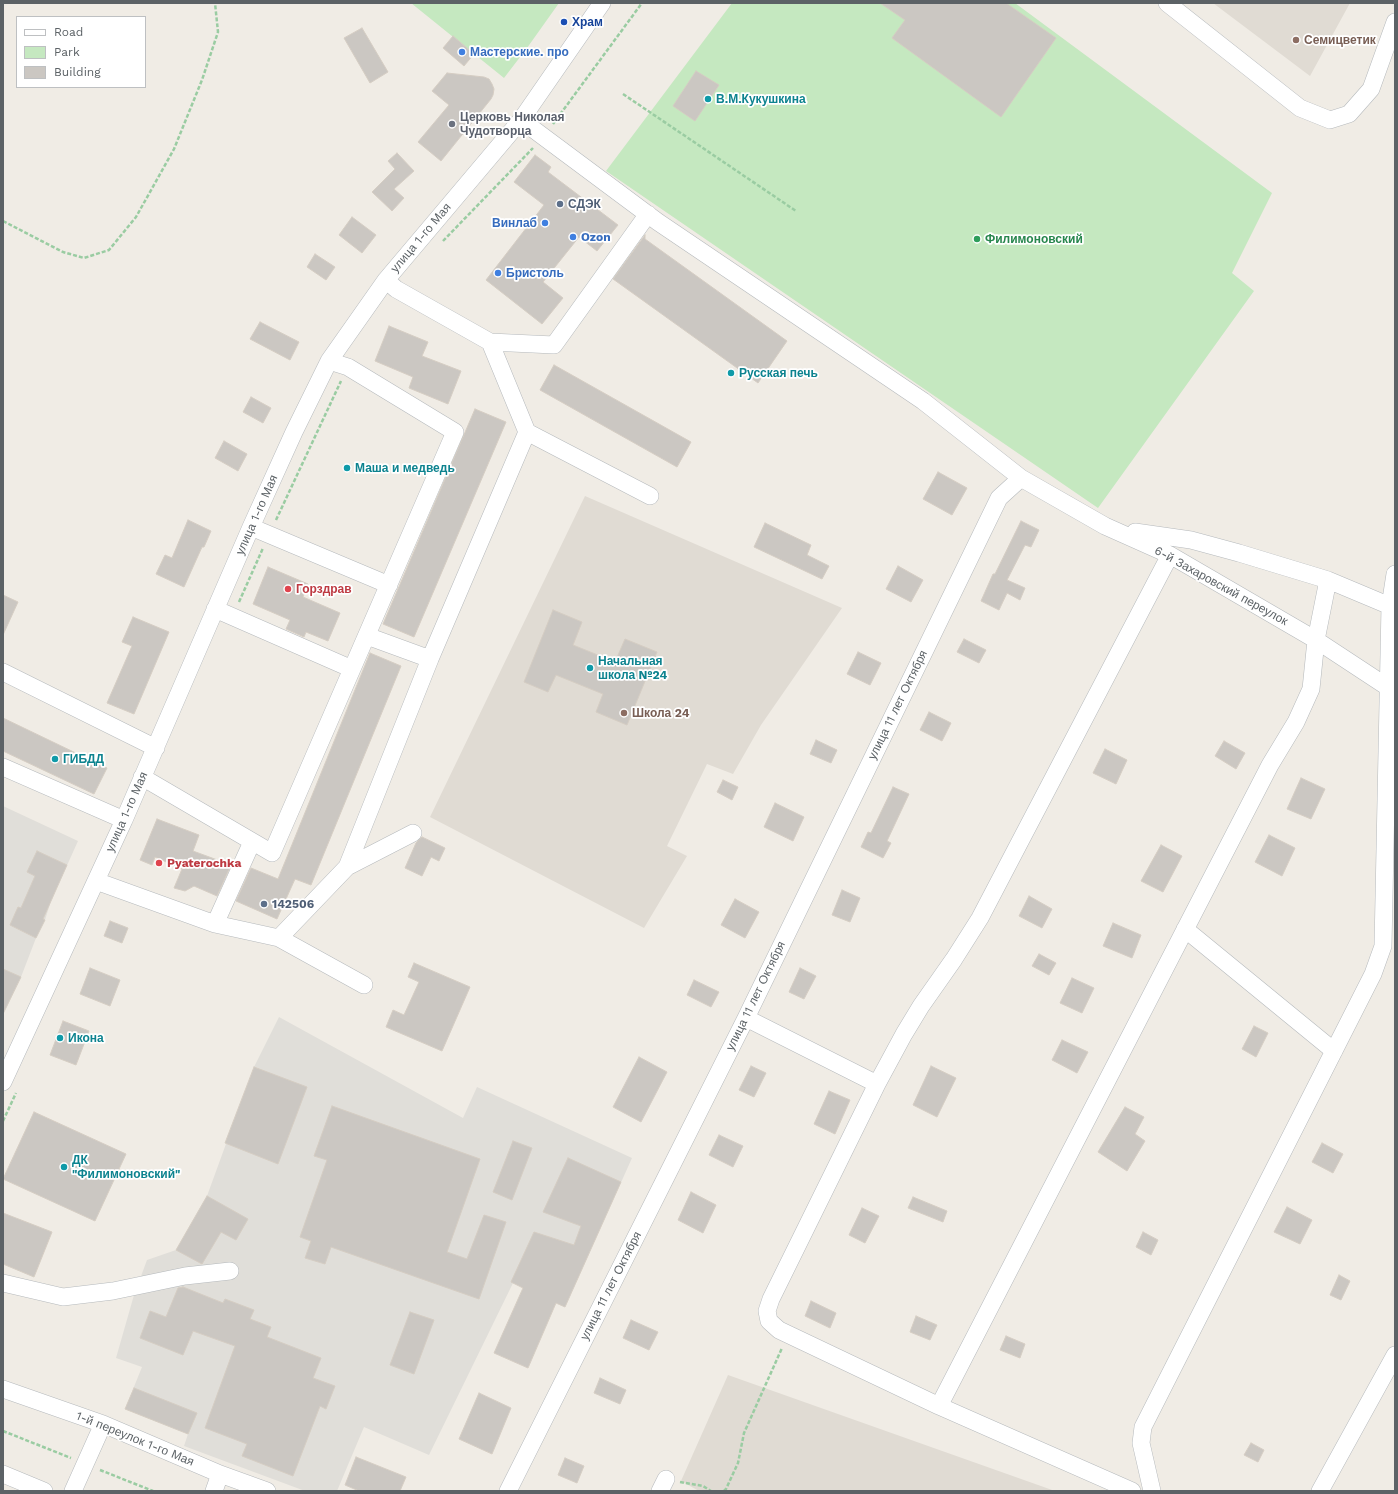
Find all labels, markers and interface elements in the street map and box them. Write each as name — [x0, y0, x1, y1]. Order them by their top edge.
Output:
place label: Храм — [572, 15, 603, 29]
legend — [16, 16, 146, 88]
marker: Храм — [559, 17, 569, 27]
text: Road — [54, 25, 83, 39]
place label: Семицветик — [1304, 33, 1376, 47]
marker: Семицветик — [1291, 35, 1301, 45]
text: Park — [54, 45, 80, 59]
place label: Мастерские. про — [470, 45, 569, 59]
marker: Мастерские. про — [457, 47, 467, 57]
text: Building — [54, 65, 101, 79]
place label: В.М.Кукушкина — [716, 92, 806, 106]
marker: В.М.Кукушкина — [703, 94, 713, 104]
place label: Церковь Николая Чудотворца — [460, 110, 565, 138]
marker: Церковь Николая Чудотворца — [447, 119, 457, 129]
place label: СДЭК — [568, 197, 601, 211]
marker: СДЭК — [555, 199, 565, 209]
street label: улица 1-го Мая — [388, 200, 454, 276]
place label: Винлаб — [492, 216, 537, 230]
marker: Винлаб — [540, 218, 550, 228]
place label: Ozon — [581, 230, 611, 244]
marker: Ozon — [568, 232, 578, 242]
place label: Филимоновский — [985, 232, 1083, 246]
marker: Филимоновский — [972, 234, 982, 244]
place label: Бристоль — [506, 266, 564, 280]
marker: Бристоль — [493, 268, 503, 278]
place label: Русская печь — [739, 366, 818, 380]
marker: Русская печь — [726, 368, 736, 378]
place label: Маша и медведь — [355, 461, 455, 475]
marker: Маша и медведь — [342, 463, 352, 473]
street label: улица 1-го Мая — [233, 473, 281, 557]
street label: 6-й Захаровский переулок — [1152, 543, 1290, 629]
place label: Горздрав — [296, 582, 352, 596]
marker: Горздрав — [283, 584, 293, 594]
street label: улица 11 лет Октября — [865, 648, 931, 762]
place label: Начальная школа №24 — [598, 654, 667, 682]
marker: Начальная школа №24 — [585, 663, 595, 673]
place label: Школа 24 — [632, 706, 689, 720]
marker: Школа 24 — [619, 708, 629, 718]
place label: ГИБДД — [63, 752, 104, 766]
marker: ГИБДД — [50, 754, 60, 764]
street label: улица 1-го Мая — [103, 770, 151, 854]
place label: Pyaterochka — [167, 856, 241, 870]
marker: Pyaterochka — [154, 858, 164, 868]
place label: 142506 — [272, 897, 314, 911]
marker: 142506 — [259, 899, 269, 909]
street label: улица 11 лет Октября — [723, 939, 789, 1053]
place label: Икона — [68, 1031, 104, 1045]
marker: Икона — [55, 1033, 65, 1043]
place label: ДК "Филимоновский" — [72, 1153, 180, 1181]
marker: ДК "Филимоновский" — [59, 1162, 69, 1172]
street label: улица 11 лет Октября — [577, 1229, 645, 1343]
street label: 1-й переулок 1-го Мая — [74, 1409, 196, 1469]

